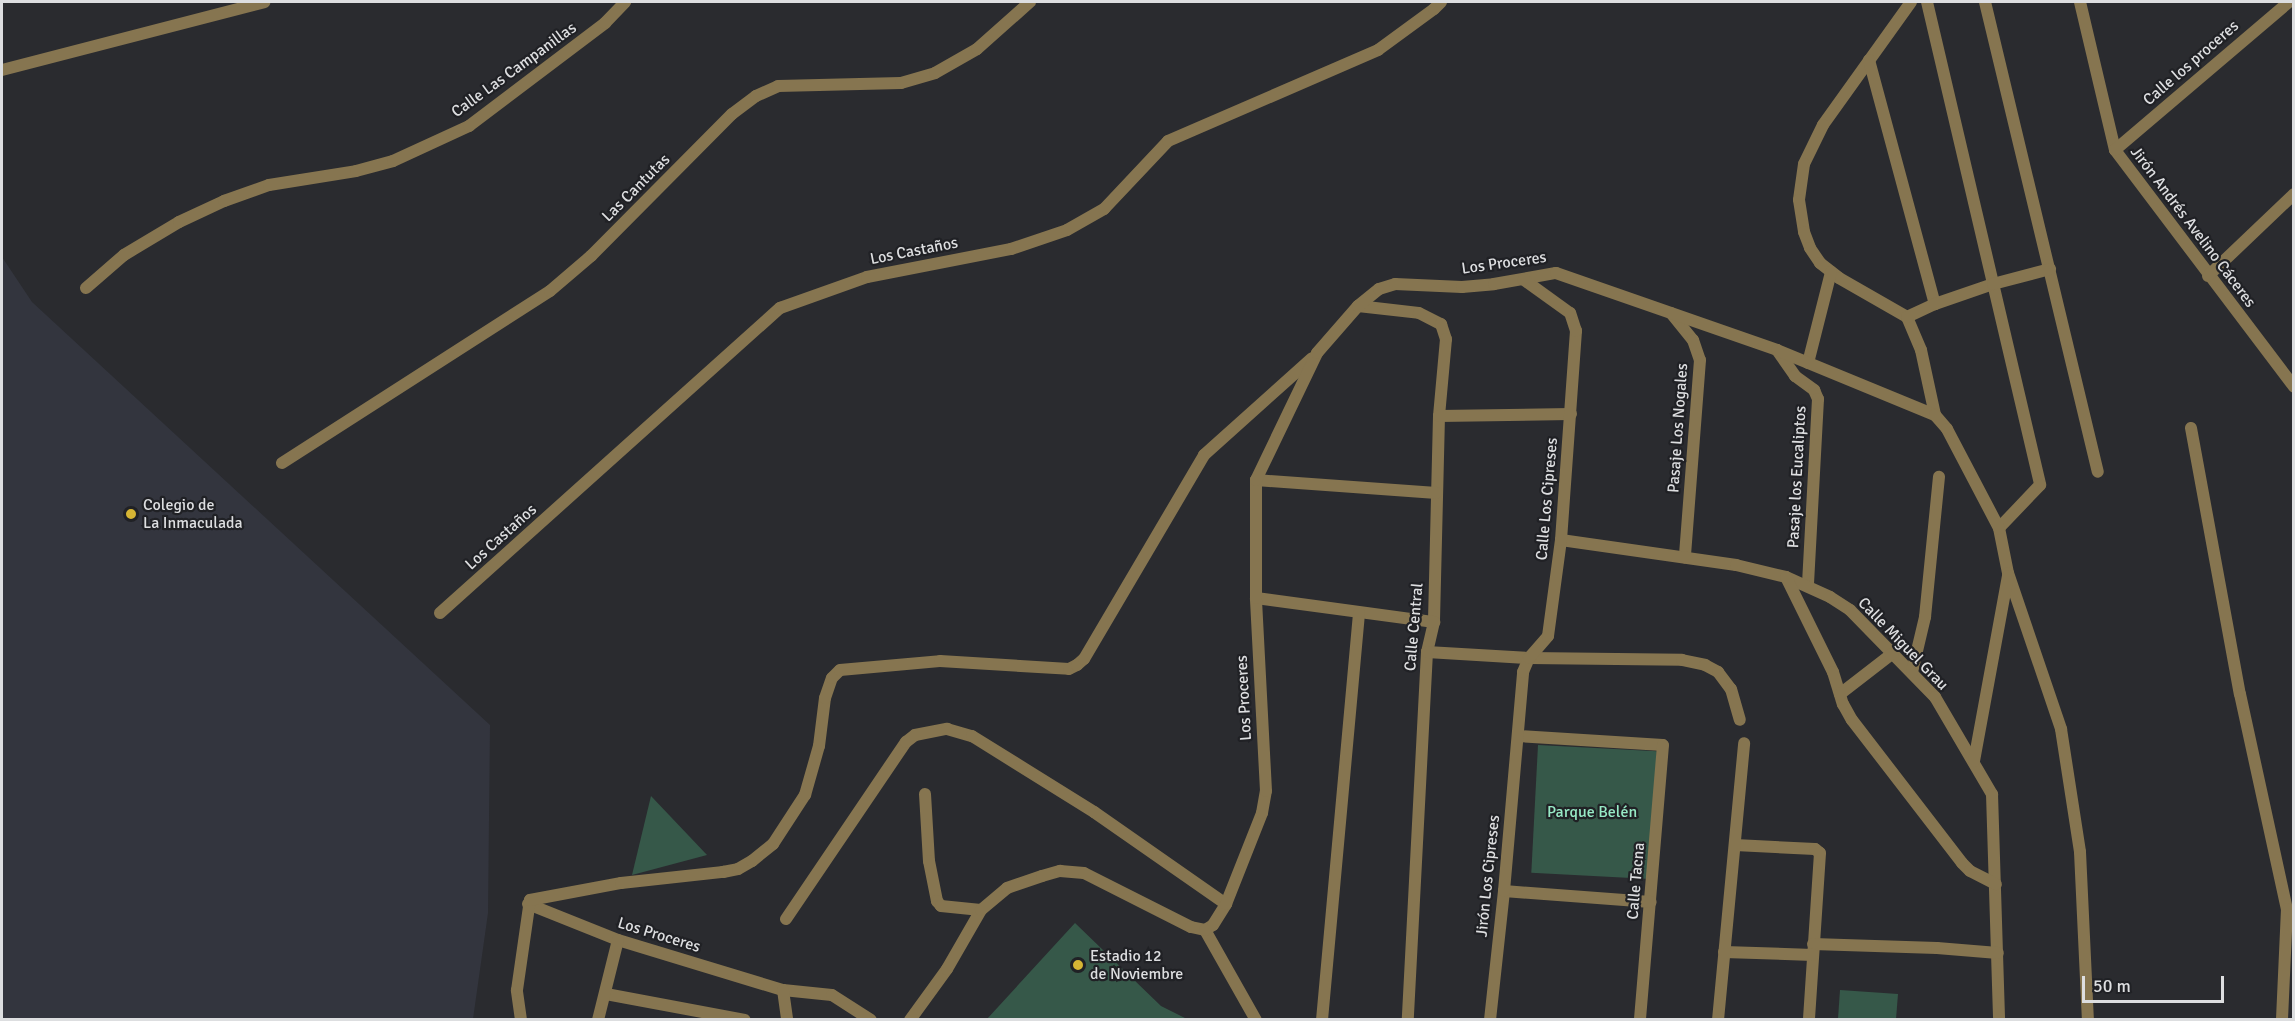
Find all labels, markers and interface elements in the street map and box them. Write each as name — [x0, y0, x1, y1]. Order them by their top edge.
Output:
street label: Calle los proceres — [2139, 16, 2243, 110]
street label: Calle Las Campanillas — [448, 18, 580, 122]
street label: Jirón Andrés Avelino Cáceres — [2126, 143, 2260, 311]
street label: Las Cantutas — [598, 150, 674, 226]
street label: Los Castaños — [868, 233, 960, 269]
street label: Los Proceres — [1460, 248, 1548, 278]
street label: Pasaje Los Nogales — [1664, 362, 1692, 494]
street label: Pasaje los Eucaliptos — [1784, 405, 1810, 549]
street label: Calle Los Cipreses — [1532, 437, 1562, 561]
place label: Colegio de La Inmaculada — [143, 495, 243, 533]
street label: Los Castaños — [461, 500, 541, 574]
marker: Colegio de La Inmaculada — [124, 507, 138, 521]
street label: Calle Central — [1401, 582, 1427, 672]
street label: Calle Miguel Grau — [1854, 594, 1952, 694]
street label: Los Proceres — [1232, 655, 1256, 741]
park label: Parque Belén — [1547, 802, 1637, 822]
street label: Jirón Los Cipreses — [1472, 814, 1504, 938]
street label: Calle Tacna — [1623, 842, 1649, 920]
street label: Los Proceres — [615, 913, 703, 957]
place label: Estadio 12 de Noviembre — [1090, 946, 1183, 984]
marker: Estadio 12 de Noviembre — [1071, 958, 1085, 972]
scale bar — [2085, 964, 2228, 1002]
text: 50 m — [2093, 975, 2131, 997]

